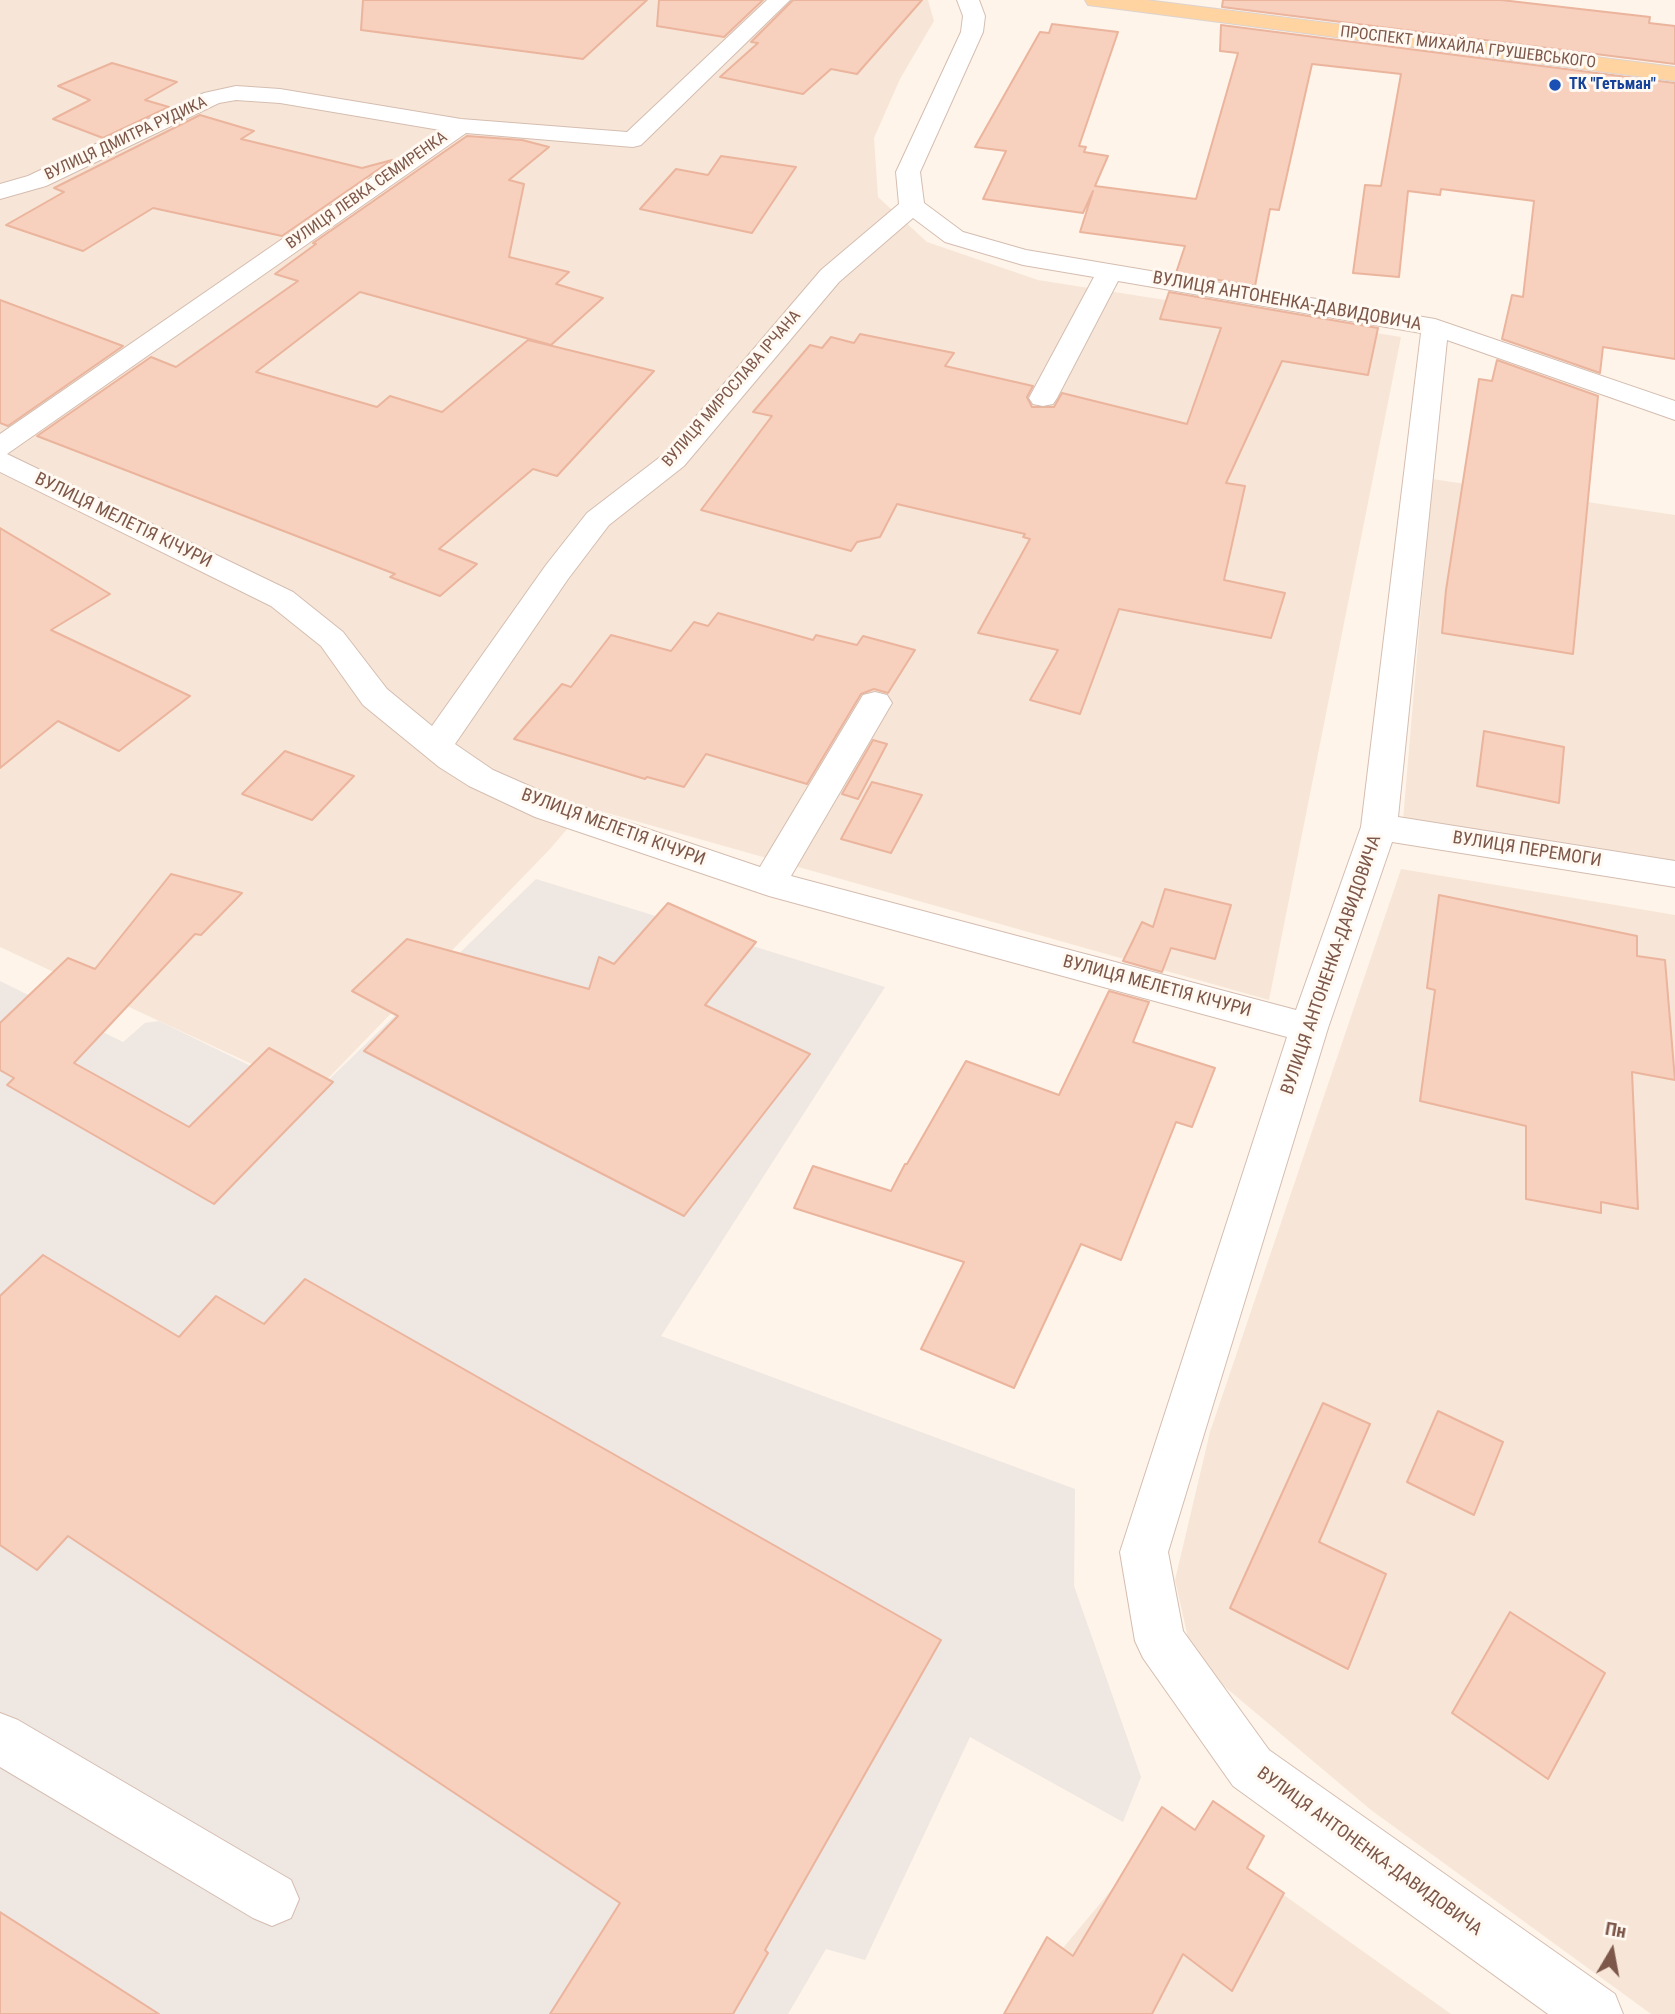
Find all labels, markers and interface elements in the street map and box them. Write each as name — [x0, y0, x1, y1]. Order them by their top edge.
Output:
street label: ПРОСПЕКТ МИХАЙЛА ГРУШЕВСЬКОГО — [1339, 23, 1597, 73]
place label: ТК "Гетьман" — [1569, 75, 1656, 95]
marker: ТК "Гетьман" — [1547, 77, 1563, 93]
street label: ВУЛИЦЯ ДМИТРА РУДИКА — [42, 93, 210, 185]
street label: ВУЛИЦЯ ЛЕВКА СЕМИРЕНКА — [283, 128, 451, 254]
street label: ВУЛИЦЯ АНТОНЕНКА-ДАВИДОВИЧА — [1151, 268, 1423, 336]
street label: ВУЛИЦЯ МИРОСЛАВА ІРЧАНА — [659, 307, 805, 471]
street label: ВУЛИЦЯ МЕЛЕТІЯ КІЧУРИ — [31, 469, 215, 573]
street label: ВУЛИЦЯ МЕЛЕТІЯ КІЧУРИ — [518, 785, 708, 871]
street label: ВУЛИЦЯ ПЕРЕМОГИ — [1451, 828, 1603, 872]
street label: ВУЛИЦЯ АНТОНЕНКА-ДАВИДОВИЧА — [1277, 833, 1387, 1097]
street label: ВУЛИЦЯ МЕЛЕТІЯ КІЧУРИ — [1060, 951, 1254, 1023]
street label: ВУЛИЦЯ АНТОНЕНКА-ДАВИДОВИЧА — [1252, 1763, 1486, 1941]
north arrow — [1577, 1916, 1647, 1986]
text: Пн — [1603, 1917, 1628, 1943]

